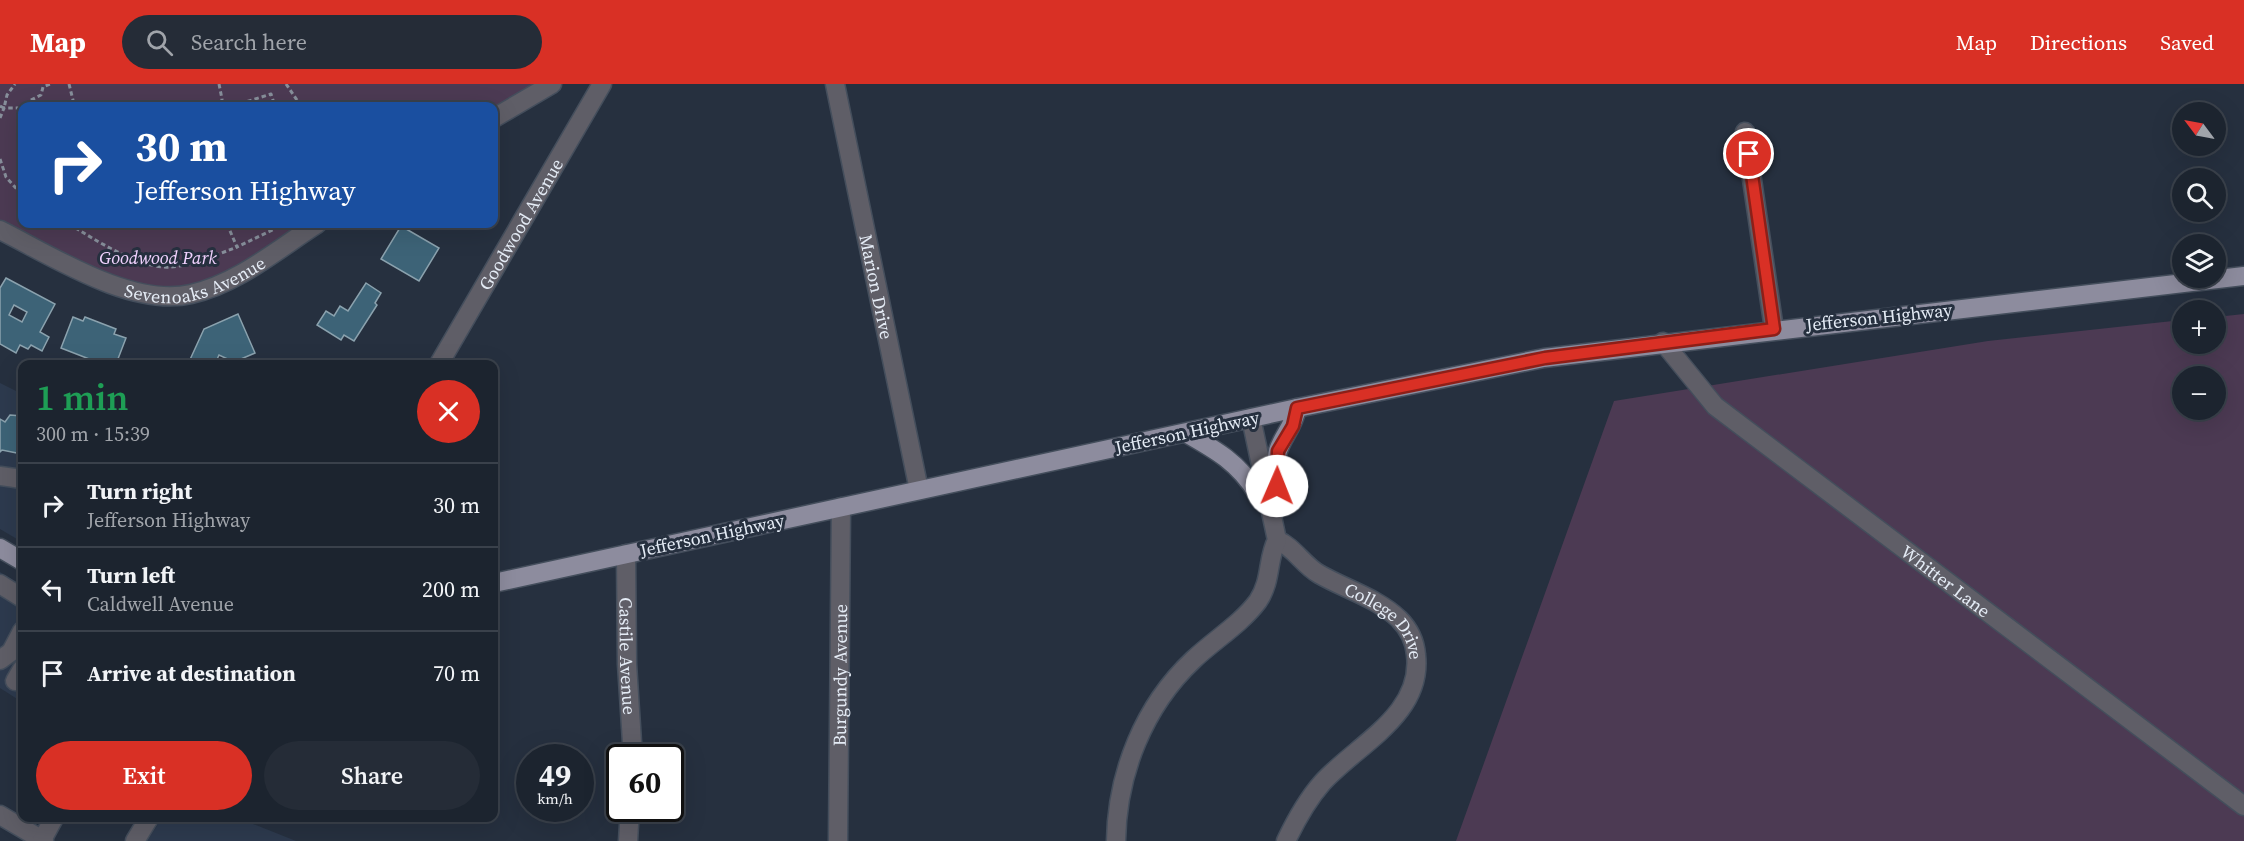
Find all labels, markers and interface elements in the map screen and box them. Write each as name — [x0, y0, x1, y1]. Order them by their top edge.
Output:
search box — [122, 15, 542, 69]
text: Map — [30, 23, 86, 61]
icon: search — [143, 26, 176, 59]
text: Search here — [191, 27, 307, 57]
text: Map — [1956, 28, 1997, 57]
text: Directions — [2030, 28, 2127, 57]
text: Saved — [2160, 28, 2214, 57]
north arrow — [2172, 102, 2226, 156]
map controls — [2172, 102, 2226, 420]
text: 30 m — [135, 117, 228, 175]
icon: right — [36, 126, 114, 204]
pin — [1723, 128, 1774, 179]
icon: arrive — [1732, 137, 1765, 170]
street label: Goodwood Avenue — [472, 153, 569, 295]
button: search — [2172, 168, 2226, 222]
text: Jefferson Highway — [135, 172, 355, 209]
street label: Marion Drive — [854, 232, 900, 341]
button: layers — [2172, 234, 2226, 288]
park label: Goodwood Park — [99, 245, 217, 270]
street label: Sevenoaks Avenue — [122, 250, 270, 309]
street label: Jefferson Highway — [1804, 297, 1954, 337]
button: + — [2172, 300, 2226, 354]
button: − — [2172, 366, 2226, 420]
text: 1 min — [36, 373, 128, 422]
button: close — [417, 380, 480, 443]
street label: Jefferson Highway — [1112, 404, 1262, 460]
text: 300 m · 15:39 — [36, 420, 150, 448]
position arrow — [1245, 454, 1309, 518]
text: Turn right — [87, 476, 192, 506]
icon: right — [36, 489, 69, 522]
text: 30 m — [433, 490, 480, 520]
text: Jefferson Highway — [87, 506, 250, 534]
street label: Jefferson Highway — [637, 507, 787, 563]
street label: Whitter Lane — [1896, 539, 1996, 623]
text: Turn left — [87, 560, 175, 590]
icon: left — [36, 573, 69, 606]
text: 200 m — [422, 574, 480, 604]
street label: College Drive — [1341, 576, 1429, 660]
text: Caldwell Avenue — [87, 590, 234, 618]
street label: Castile Avenue — [614, 597, 643, 715]
street label: Burgundy Avenue — [826, 604, 853, 746]
icon: arrive — [36, 657, 69, 690]
text: Arrive at destination — [87, 658, 296, 688]
text: 70 m — [433, 658, 480, 688]
button: Exit — [36, 741, 252, 810]
button: Share — [264, 741, 480, 810]
speed limit sign: 60 — [606, 744, 684, 822]
text: 49 — [539, 755, 571, 796]
text: km/h — [537, 788, 573, 809]

